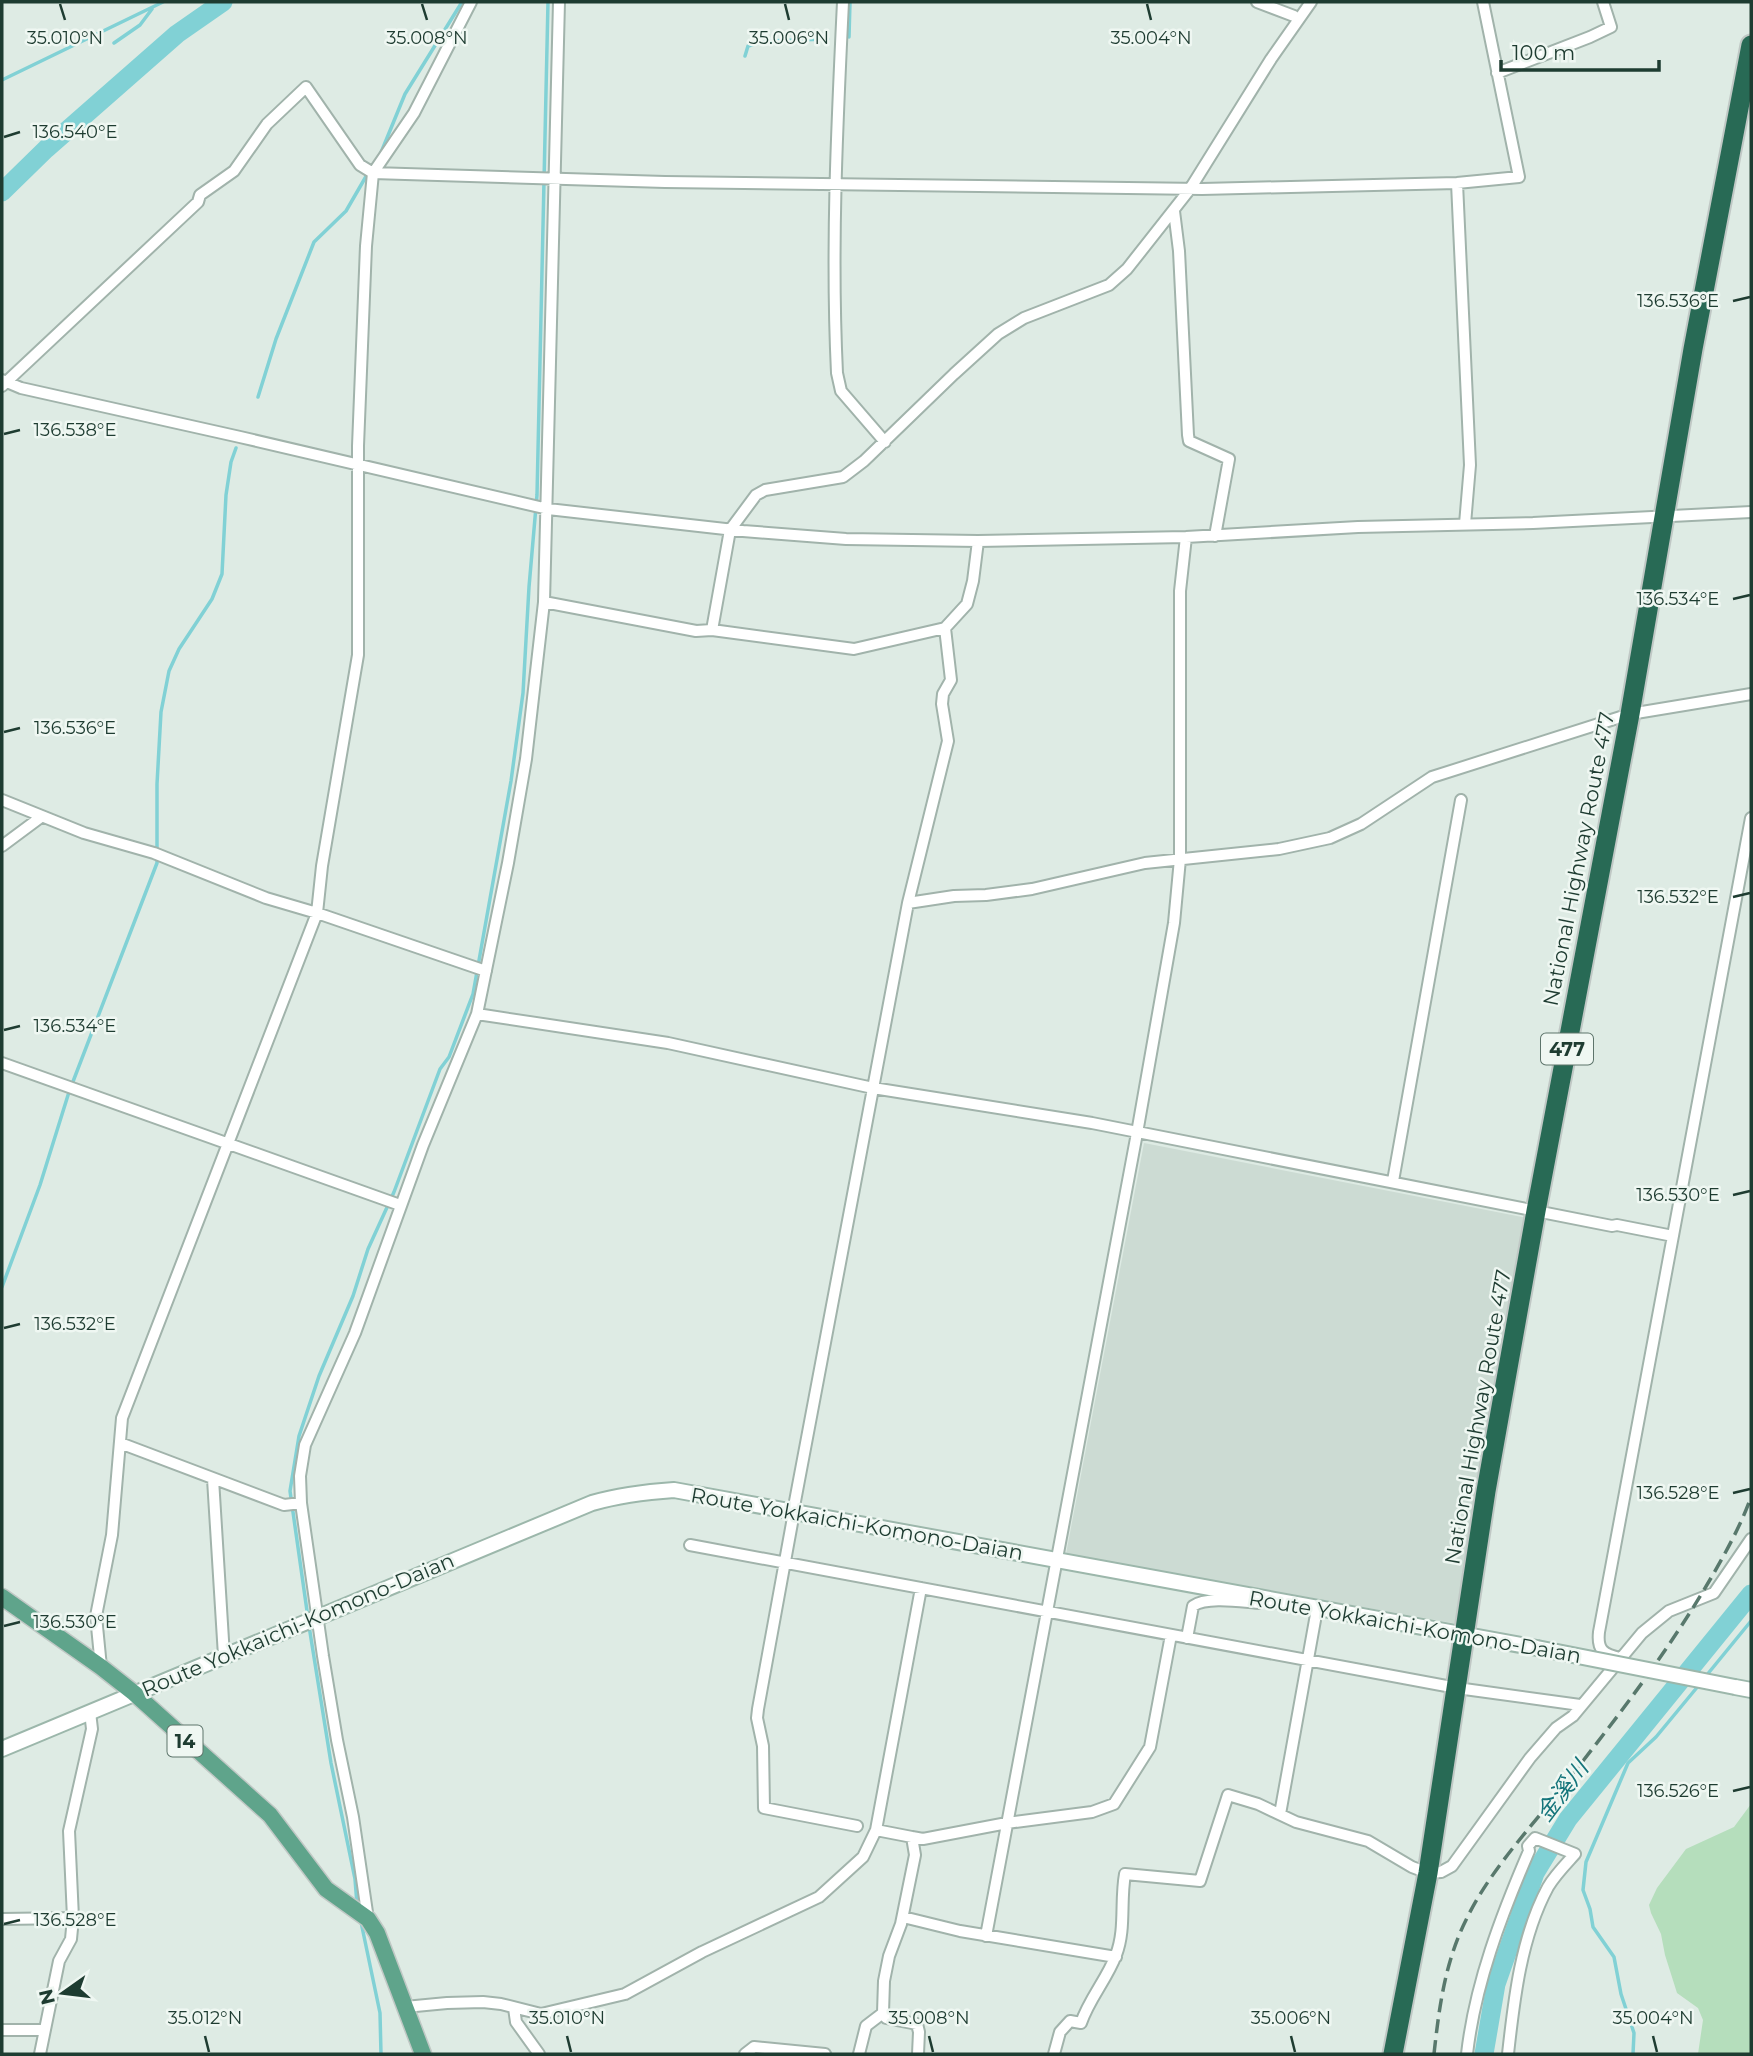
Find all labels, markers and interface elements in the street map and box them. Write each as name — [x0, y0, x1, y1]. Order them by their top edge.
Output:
text: 35.010°N — [27, 27, 103, 49]
text: 35.008°N — [386, 27, 468, 49]
text: 35.006°N — [749, 27, 829, 49]
text: 35.004°N — [1110, 27, 1192, 49]
scale bar — [1501, 28, 1658, 72]
text: 100 m — [1512, 40, 1575, 65]
text: 136.540°E — [32, 121, 118, 143]
text: 136.536°E — [1637, 290, 1719, 312]
text: 136.538°E — [34, 419, 116, 441]
text: 136.534°E — [1637, 588, 1719, 610]
street label: National Highway Route 477 — [1538, 710, 1619, 1008]
text: 136.536°E — [34, 717, 116, 739]
text: 136.532°E — [1637, 886, 1719, 908]
text: 136.534°E — [34, 1015, 116, 1037]
road number: 477 — [1541, 1034, 1593, 1064]
text: 136.530°E — [1636, 1184, 1720, 1206]
street label: National Highway Route 477 — [1439, 1268, 1516, 1566]
text: 136.532°E — [34, 1313, 116, 1335]
street label: Route Yokkaichi-Komono-Daian — [689, 1482, 1025, 1565]
text: 136.528°E — [1637, 1482, 1720, 1504]
street label: Route Yokkaichi-Komono-Daian — [138, 1547, 458, 1702]
street label: Route Yokkaichi-Komono-Daian — [1247, 1585, 1583, 1668]
text: 136.530°E — [33, 1611, 117, 1633]
road number: 14 — [168, 1726, 202, 1756]
water label: 金溪川 — [1530, 1753, 1596, 1827]
text: 136.526°E — [1637, 1780, 1719, 1802]
text: 136.528°E — [34, 1909, 117, 1931]
north arrow — [28, 1958, 98, 2028]
text: N — [34, 1987, 60, 2007]
text: 35.012°N — [168, 2007, 242, 2029]
text: 35.010°N — [529, 2007, 605, 2029]
text: 35.008°N — [888, 2007, 970, 2029]
text: 35.006°N — [1251, 2007, 1331, 2029]
text: 35.004°N — [1612, 2007, 1694, 2029]

